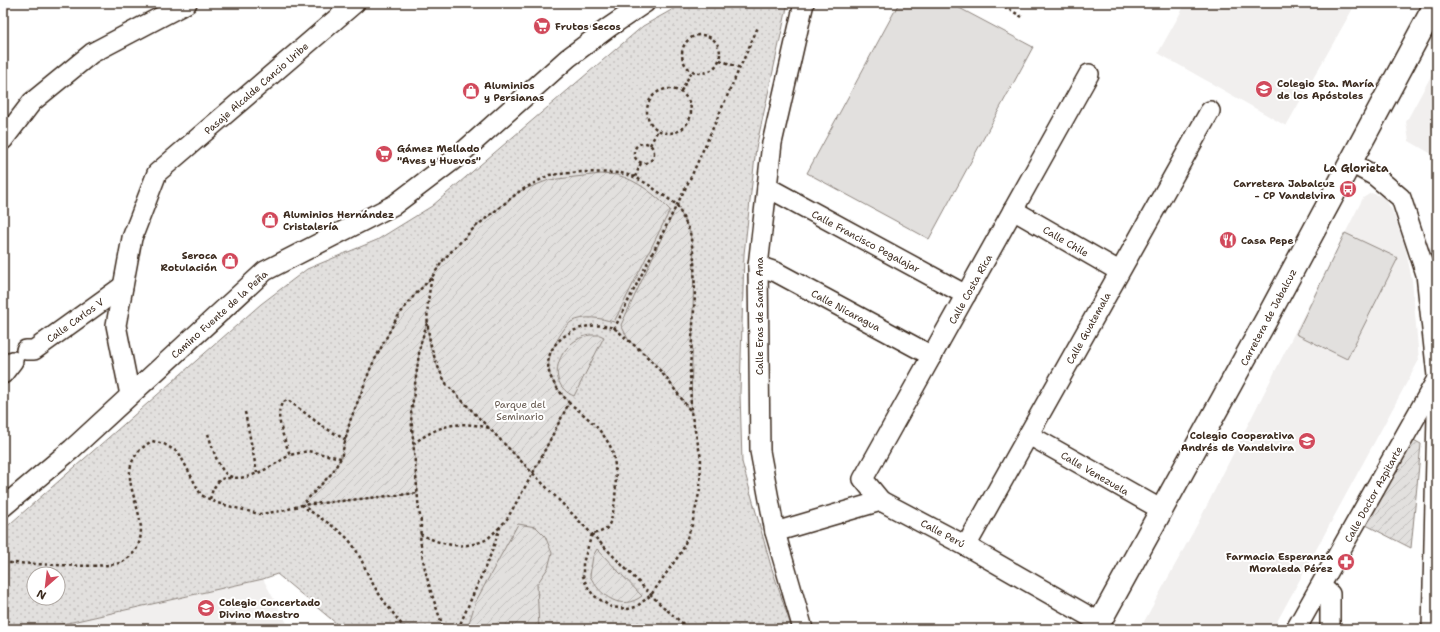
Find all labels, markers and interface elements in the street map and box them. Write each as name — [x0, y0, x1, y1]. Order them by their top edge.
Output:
supermarket icon: Frutos Secos — [532, 16, 552, 36]
place label: Frutos Secos — [555, 20, 621, 33]
street label: Pasaje Alcalde Cancio Uribe — [202, 39, 311, 137]
place label: Colegio Sta. María de los Apóstoles — [1277, 77, 1374, 102]
place label: Aluminios y Persianas — [484, 79, 544, 104]
school or university icon: Colegio Sta. María de los Apóstoles — [1254, 79, 1274, 99]
shop icon: Aluminios y Persianas — [461, 81, 481, 101]
place label: Gámez Mellado "Aves y Huevos" — [397, 142, 481, 167]
supermarket icon: Gámez Mellado "Aves y Huevos" — [374, 144, 394, 164]
district label: La Glorieta — [1323, 161, 1389, 176]
place label: Carretera Jabalcuz - CP Vandelvira — [1233, 177, 1335, 202]
bus stop icon: Carretera Jabalcuz - CP Vandelvira — [1338, 179, 1358, 199]
street label: Calle Francisco Pegalajar — [809, 207, 922, 276]
place label: Aluminios Hernández Cristalería — [283, 208, 394, 233]
shop icon: Aluminios Hernández Cristalería — [260, 210, 280, 230]
street label: Calle Chile — [1041, 223, 1091, 260]
restaurant icon: Casa Pepe — [1218, 230, 1238, 250]
place label: Casa Pepe — [1241, 234, 1293, 247]
place label: Seroca Rotulación — [161, 249, 217, 274]
shop icon: Seroca Rotulación — [220, 251, 240, 271]
street label: Calle Costa Rica — [946, 251, 995, 327]
street label: Calle Eras de Santa Ana — [753, 256, 766, 375]
street label: Carretera de Jabalcuz — [1237, 266, 1300, 368]
street label: Camino Fuente de la Peña — [168, 267, 271, 361]
street label: Calle Nicaragua — [809, 287, 883, 335]
street label: Calle Guatemala — [1063, 289, 1114, 366]
street label: Calle Carlos V — [44, 295, 107, 346]
park label: Parque del Seminario — [495, 398, 545, 423]
place label: Colegio Cooperativa Andrés de Vandelvira — [1181, 429, 1294, 454]
school or university icon: Colegio Cooperativa Andrés de Vandelvira — [1297, 431, 1317, 451]
street label: Calle Doctor Azpitarte — [1342, 444, 1405, 545]
street label: Calle Venezuela — [1058, 449, 1132, 499]
street label: Calle Perú — [918, 516, 967, 551]
place label: Farmacia Esperanza Moraleda Pérez — [1226, 550, 1333, 575]
pharmacy icon: Farmacia Esperanza Moraleda Pérez — [1336, 552, 1356, 572]
north arrow — [26, 566, 66, 606]
text: N — [34, 586, 49, 603]
place label: Colegio Concertado Divino Maestro — [219, 596, 321, 621]
school or university icon: Colegio Concertado Divino Maestro — [196, 598, 216, 618]

